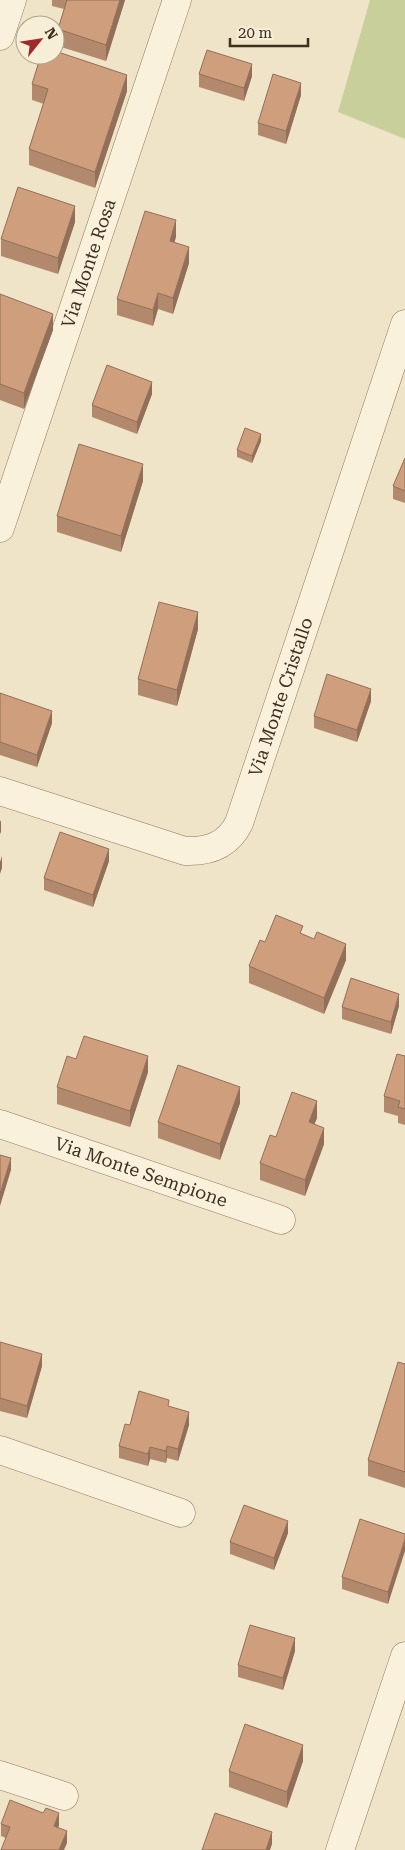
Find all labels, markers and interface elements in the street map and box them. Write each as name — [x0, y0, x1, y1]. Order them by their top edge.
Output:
north arrow — [15, 15, 65, 65]
scale bar — [230, 15, 308, 47]
text: 20 m — [238, 24, 273, 42]
text: N — [42, 25, 61, 42]
street label: Via Monte Rosa — [57, 196, 120, 331]
street label: Via Monte Cristallo — [244, 615, 317, 779]
street label: Via Monte Sempione — [52, 1132, 230, 1211]

